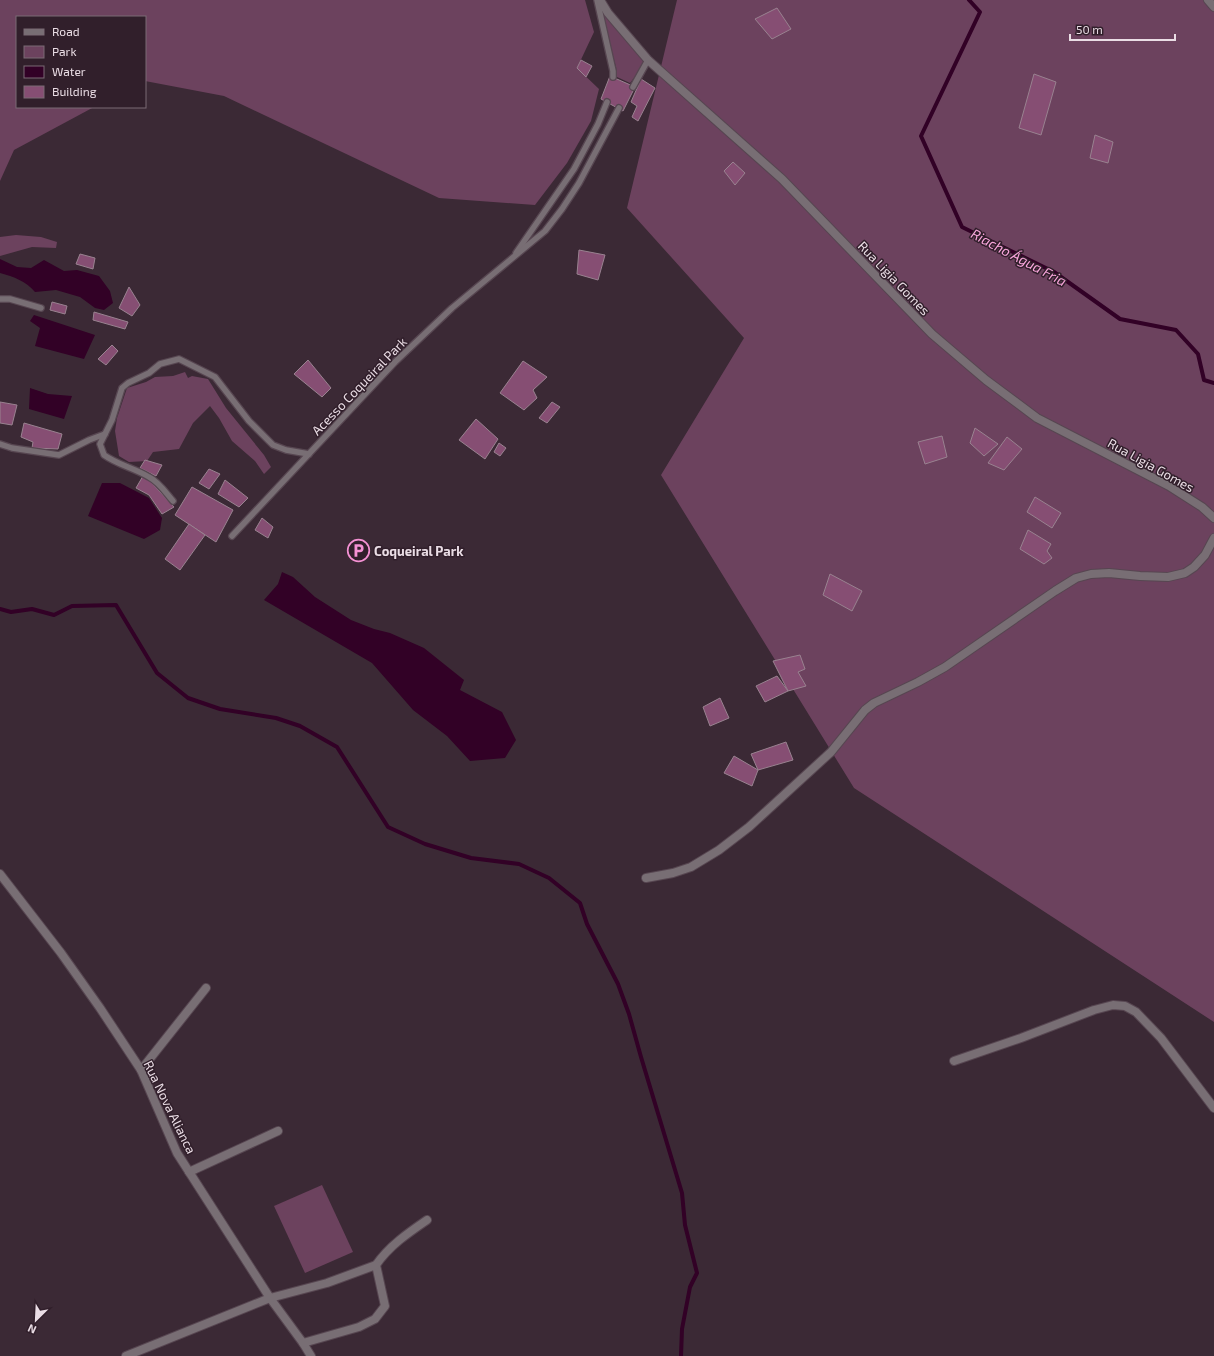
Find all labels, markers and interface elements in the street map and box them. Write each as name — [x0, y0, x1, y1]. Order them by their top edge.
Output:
legend — [16, 16, 146, 108]
scale bar — [1070, 16, 1175, 42]
text: 50 m — [1076, 22, 1103, 36]
text: Road — [52, 24, 80, 38]
text: Park — [52, 44, 77, 58]
text: Water — [52, 64, 86, 78]
text: Building — [52, 84, 97, 98]
water label: Riacho Água Fria — [968, 225, 1070, 289]
street label: Rua Ligia Gomes — [855, 238, 933, 318]
street label: Acesso Coqueiral Park — [308, 333, 410, 438]
street label: Rua Ligia Gomes — [1105, 435, 1197, 495]
parking icon: Coqueiral Park — [346, 538, 372, 564]
place label: Coqueiral Park — [374, 543, 464, 559]
street label: Rua Nova Alianca — [140, 1058, 200, 1156]
north arrow — [16, 1300, 56, 1340]
text: N — [25, 1322, 38, 1337]

